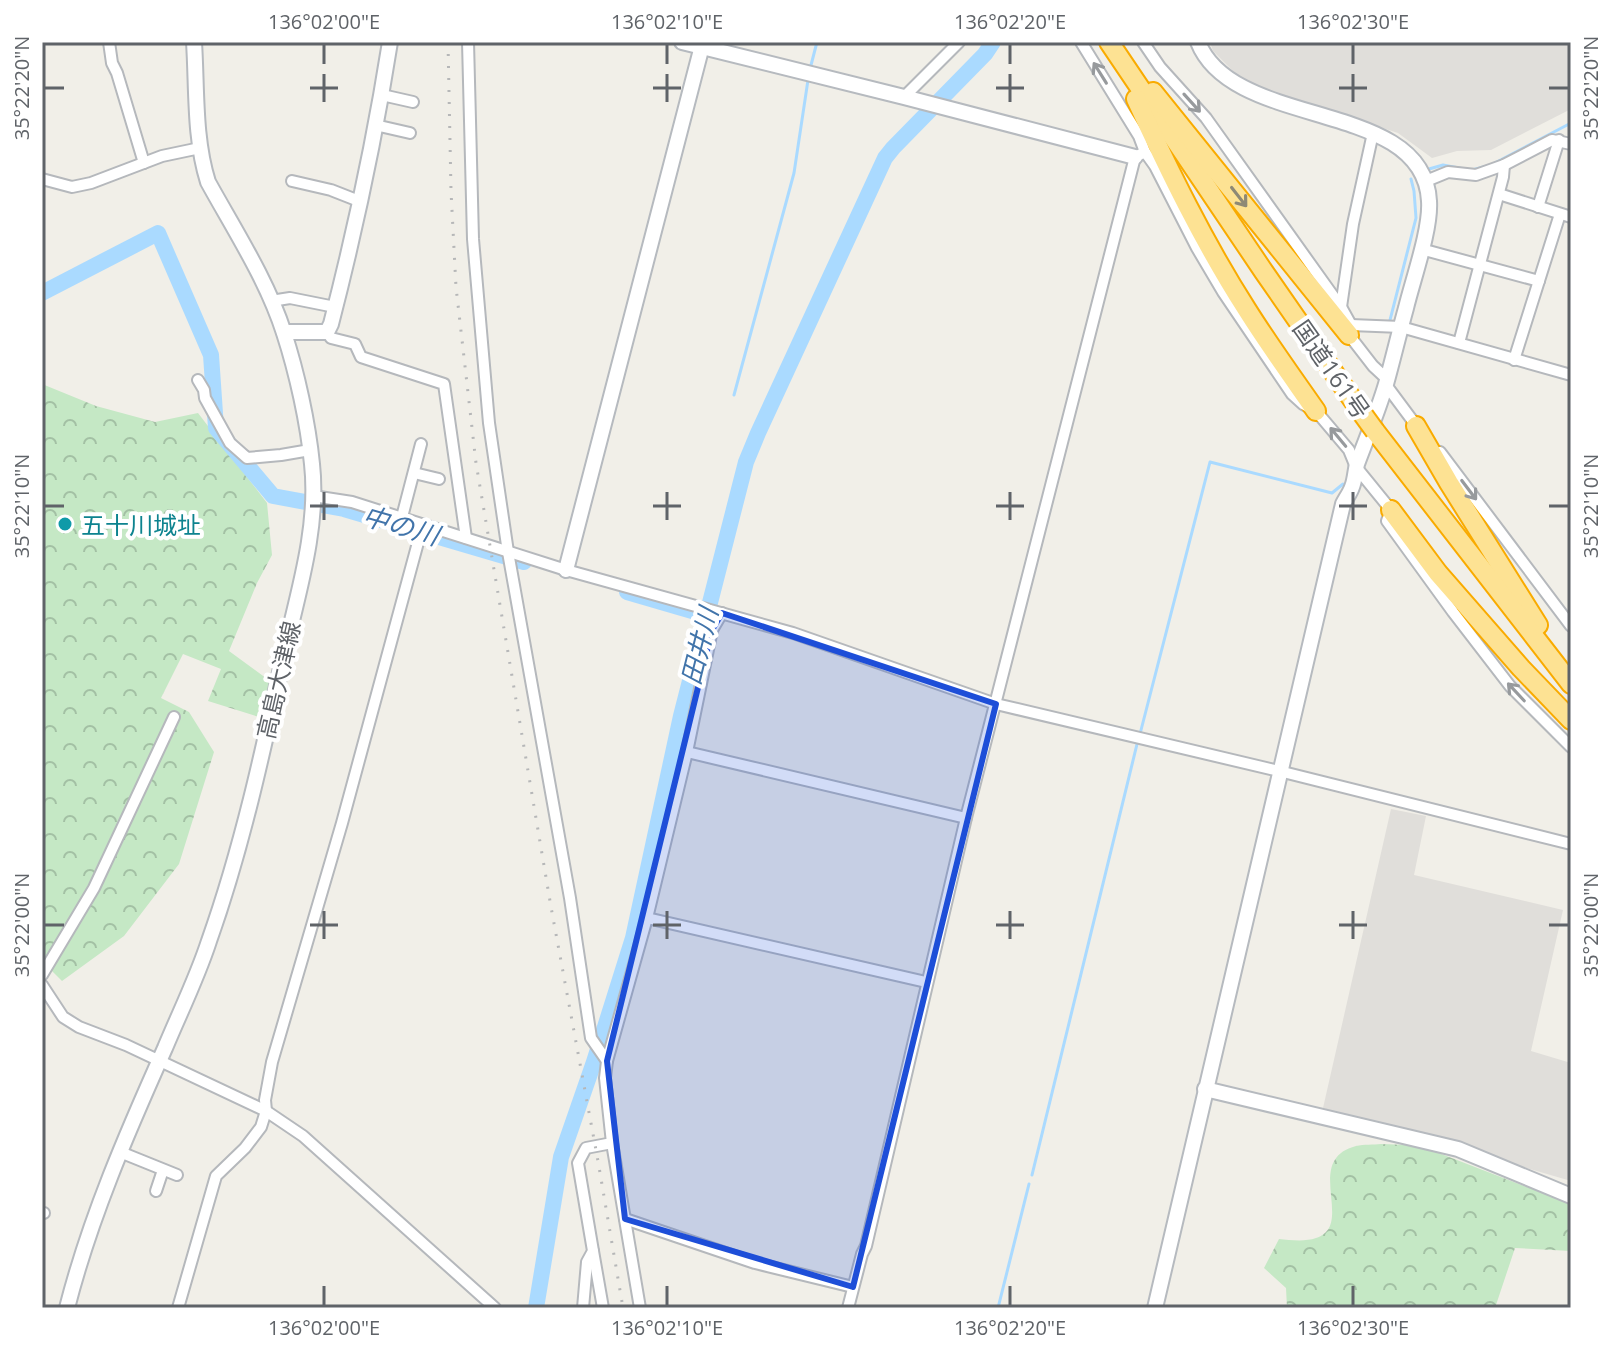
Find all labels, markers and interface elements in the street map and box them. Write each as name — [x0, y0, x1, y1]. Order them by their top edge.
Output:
text: 136°02'00"E — [268, 8, 380, 35]
text: 136°02'10"E — [611, 8, 723, 35]
text: 136°02'20"E — [954, 8, 1066, 35]
text: 136°02'30"E — [1297, 8, 1409, 35]
text: 35°22'20"N — [8, 36, 35, 140]
text: 35°22'20"N — [1577, 36, 1604, 140]
one-way arrow — [1091, 62, 1108, 84]
one-way arrow — [1182, 92, 1200, 112]
one-way arrow — [1230, 186, 1247, 207]
street label: 国道161号 — [1286, 313, 1378, 425]
one-way arrow — [1329, 428, 1347, 448]
text: 35°22'10"N — [8, 454, 35, 558]
text: 35°22'10"N — [1577, 454, 1604, 558]
one-way arrow — [1460, 479, 1477, 500]
water label: 中の川 — [359, 497, 446, 554]
place label: 五十川城址 — [81, 508, 201, 541]
marker: 五十川城址 — [56, 515, 74, 533]
water label: 田井川 — [672, 601, 727, 688]
street label: 高島大津線 — [248, 618, 308, 742]
one-way arrow — [1507, 682, 1526, 702]
text: 35°22'00"N — [8, 873, 35, 977]
text: 35°22'00"N — [1577, 873, 1604, 977]
text: 136°02'00"E — [268, 1314, 380, 1341]
text: 136°02'10"E — [611, 1314, 723, 1341]
text: 136°02'20"E — [954, 1314, 1066, 1341]
text: 136°02'30"E — [1297, 1314, 1409, 1341]

